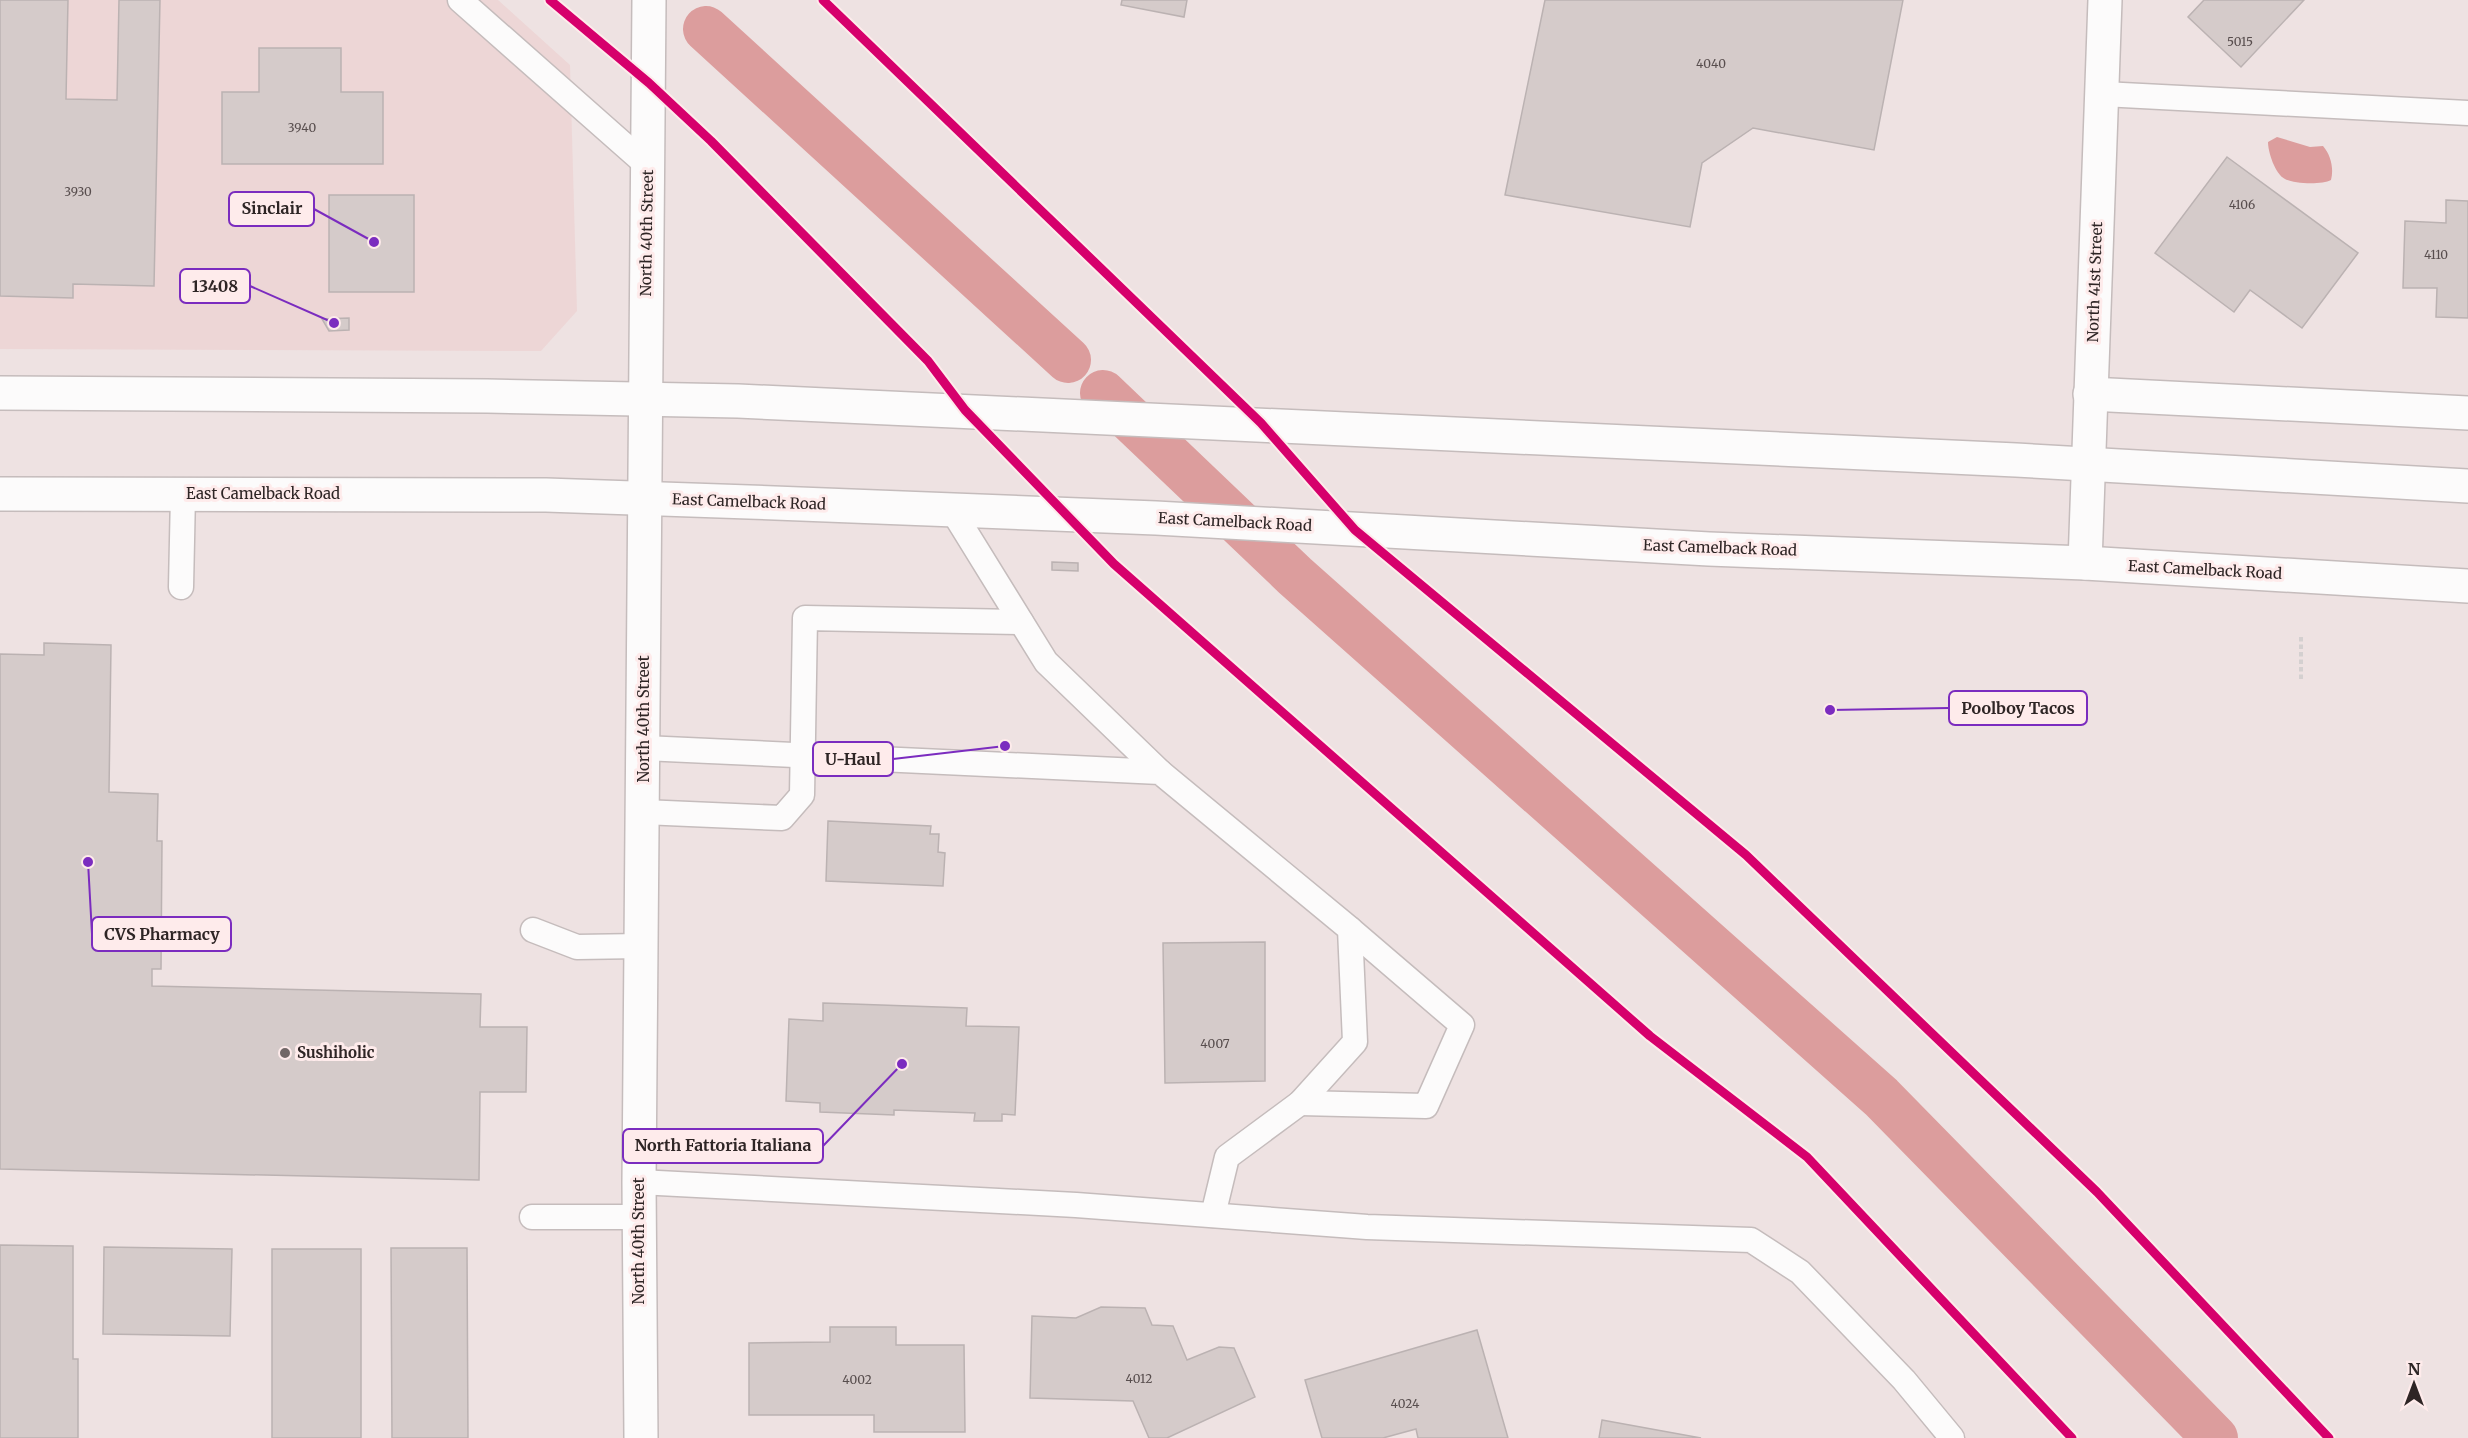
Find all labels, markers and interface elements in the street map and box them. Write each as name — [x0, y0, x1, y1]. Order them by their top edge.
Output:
house number: 5015 — [2227, 34, 2253, 49]
house number: 4040 — [1696, 56, 1726, 71]
house number: 3940 — [288, 120, 316, 135]
street label: North 40th Street — [636, 169, 657, 297]
house number: 3930 — [64, 184, 92, 199]
callout: Sinclair — [229, 192, 314, 226]
house number: 4106 — [2229, 197, 2255, 212]
text: Sinclair — [242, 198, 303, 218]
street label: North 41st Street — [2083, 221, 2106, 343]
house number: 4110 — [2424, 247, 2448, 262]
callout: 13408 — [180, 269, 250, 303]
text: 13408 — [192, 276, 238, 296]
street label: East Camelback Road — [186, 484, 340, 503]
street label: East Camelback Road — [672, 489, 826, 514]
street label: East Camelback Road — [1158, 508, 1312, 535]
street label: East Camelback Road — [1643, 535, 1797, 560]
street label: East Camelback Road — [2128, 556, 2282, 583]
street label: North 40th Street — [634, 655, 653, 783]
callout: Poolboy Tacos — [1949, 691, 2087, 725]
text: Poolboy Tacos — [1961, 698, 2075, 718]
callout: U-Haul — [813, 742, 893, 776]
text: U-Haul — [825, 749, 881, 769]
callout: CVS Pharmacy — [92, 917, 231, 951]
text: CVS Pharmacy — [104, 924, 220, 944]
house number: 4007 — [1200, 1036, 1230, 1051]
place label: Sushiholic — [297, 1043, 375, 1062]
marker: Sushiholic — [278, 1046, 292, 1060]
callout: North Fattoria Italiana — [623, 1129, 823, 1163]
text: North Fattoria Italiana — [635, 1135, 811, 1155]
street label: North 40th Street — [629, 1177, 648, 1305]
north arrow — [2384, 1354, 2444, 1414]
text: N — [2408, 1359, 2421, 1379]
house number: 4012 — [1126, 1371, 1152, 1386]
house number: 4002 — [842, 1372, 872, 1387]
house number: 4024 — [1391, 1396, 1420, 1411]

